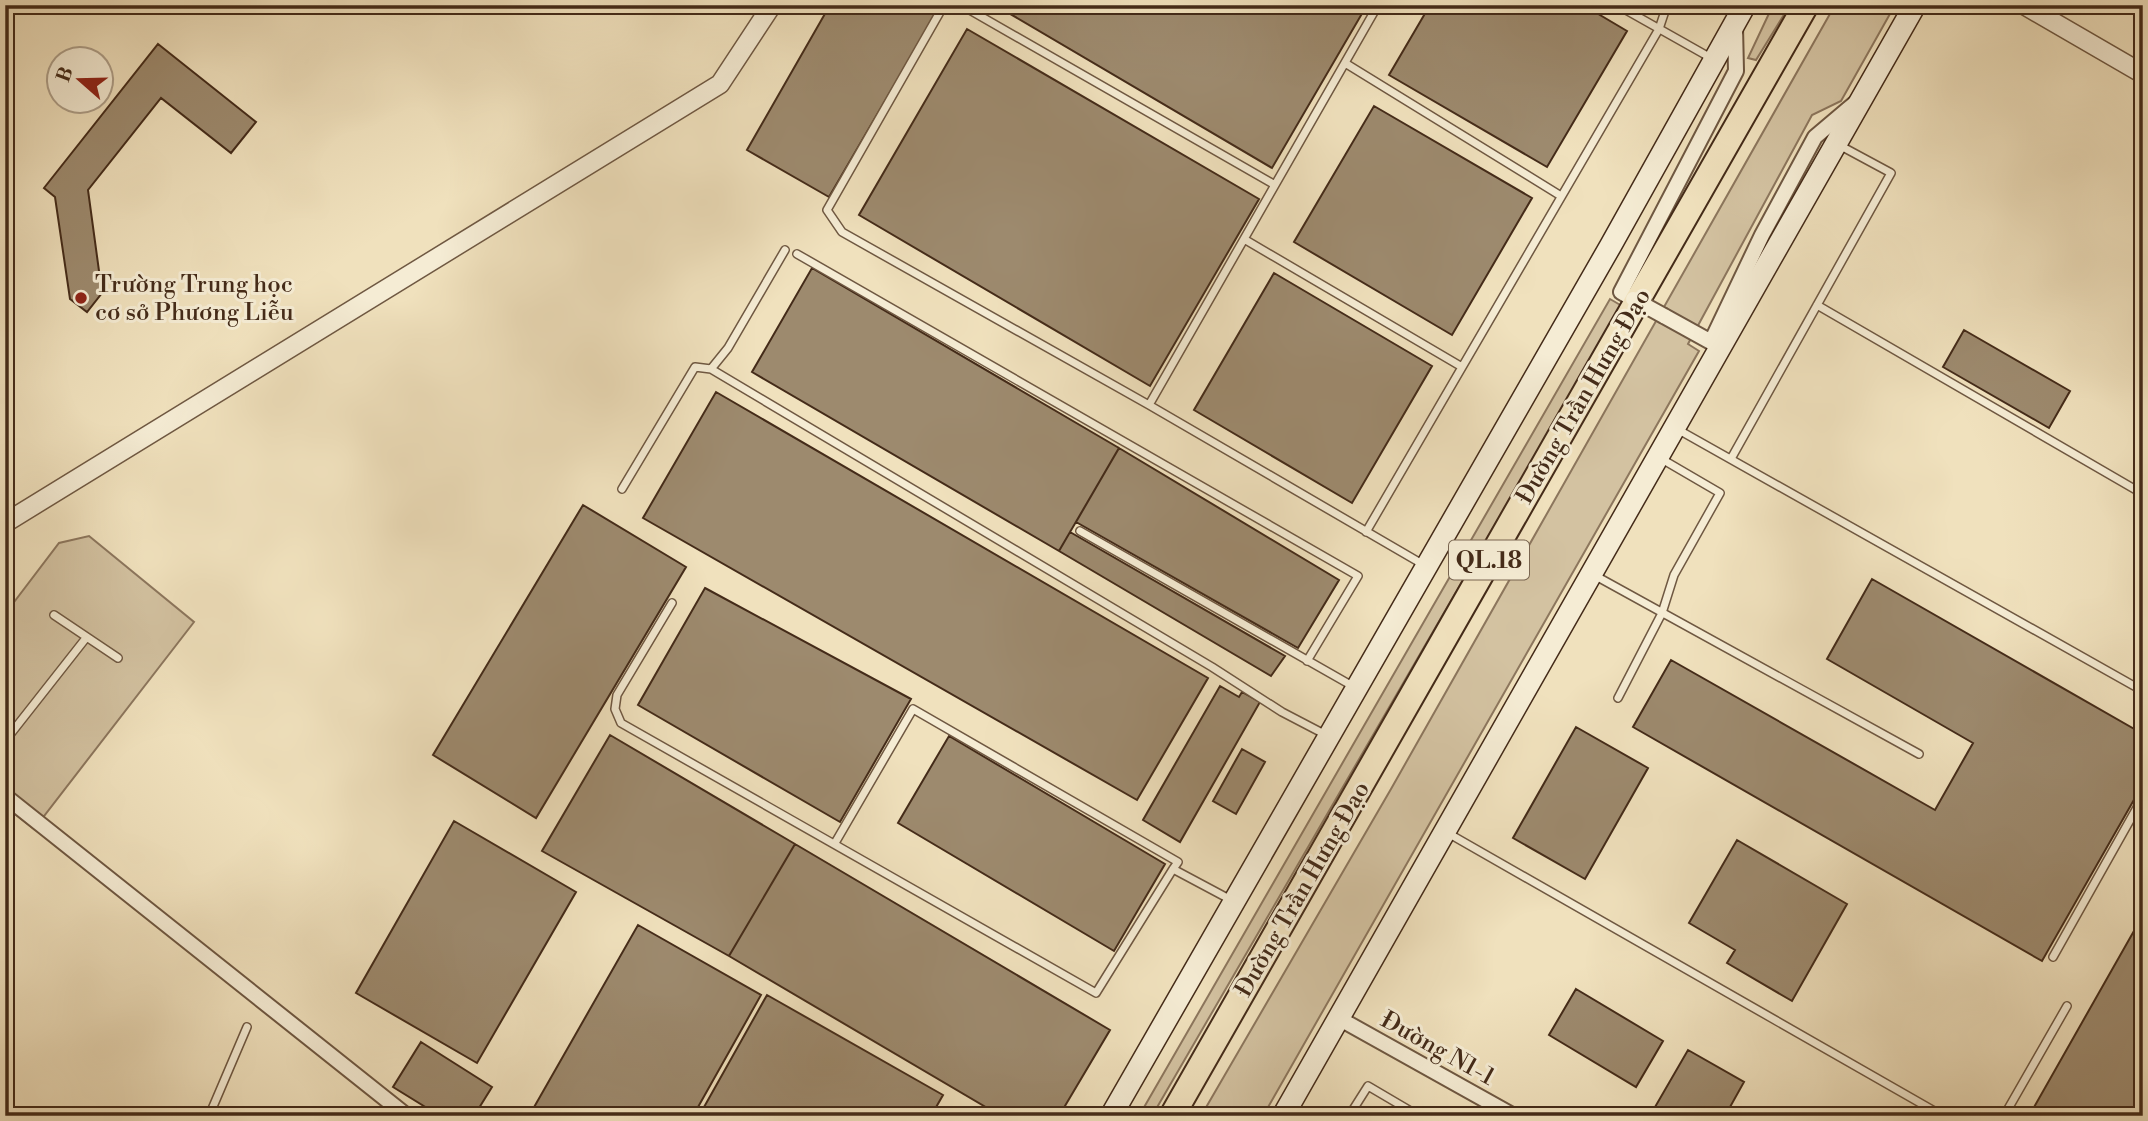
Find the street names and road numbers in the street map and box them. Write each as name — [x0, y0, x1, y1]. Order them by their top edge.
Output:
street label: Đường Trần Hưng Đạo — [1510, 283, 1658, 510]
road number: QL.18 — [1449, 540, 1529, 580]
street label: Đường Trần Hưng Đạo — [1229, 776, 1377, 1003]
street label: Đường N1-1 — [1375, 1005, 1500, 1093]

